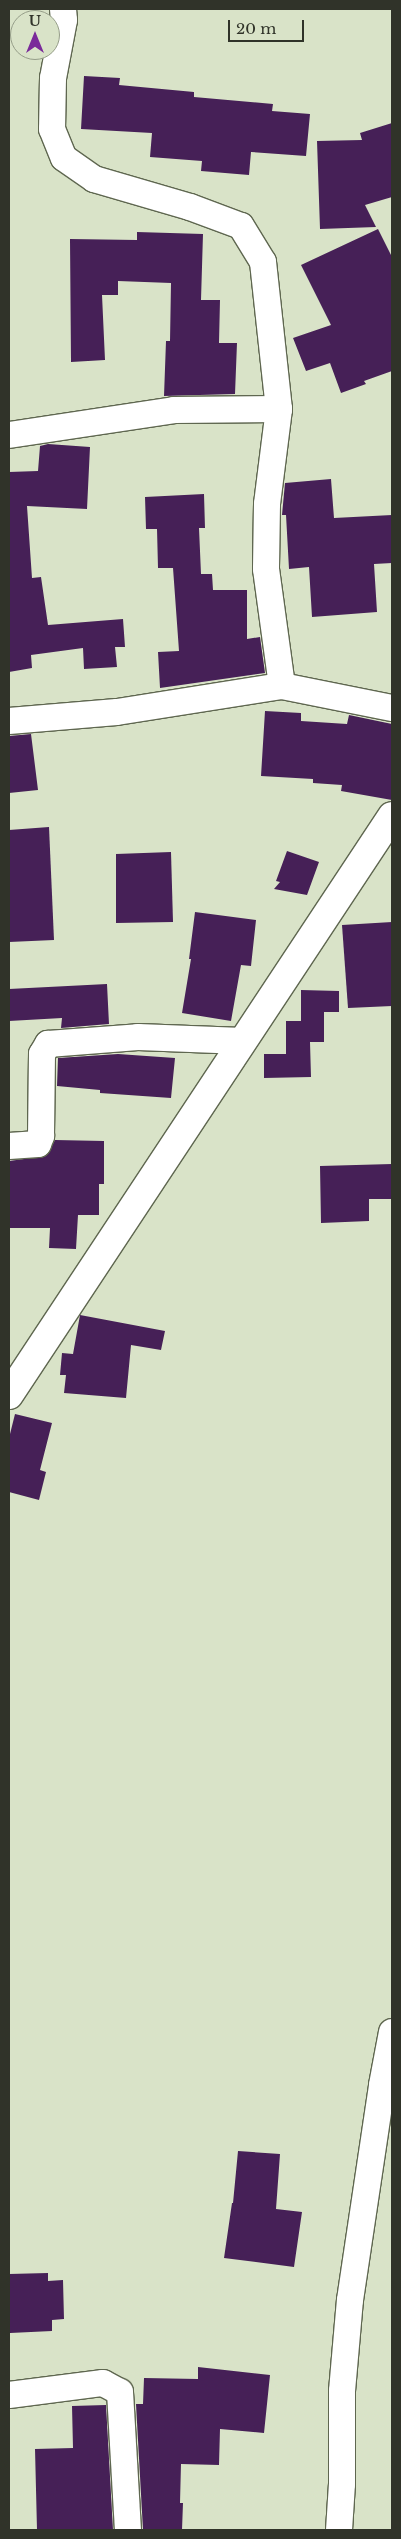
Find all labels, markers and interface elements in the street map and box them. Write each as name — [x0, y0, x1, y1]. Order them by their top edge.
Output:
north arrow — [10, 10, 60, 60]
scale bar — [231, 10, 307, 42]
text: U — [29, 12, 41, 30]
text: 20 m — [236, 19, 276, 38]

